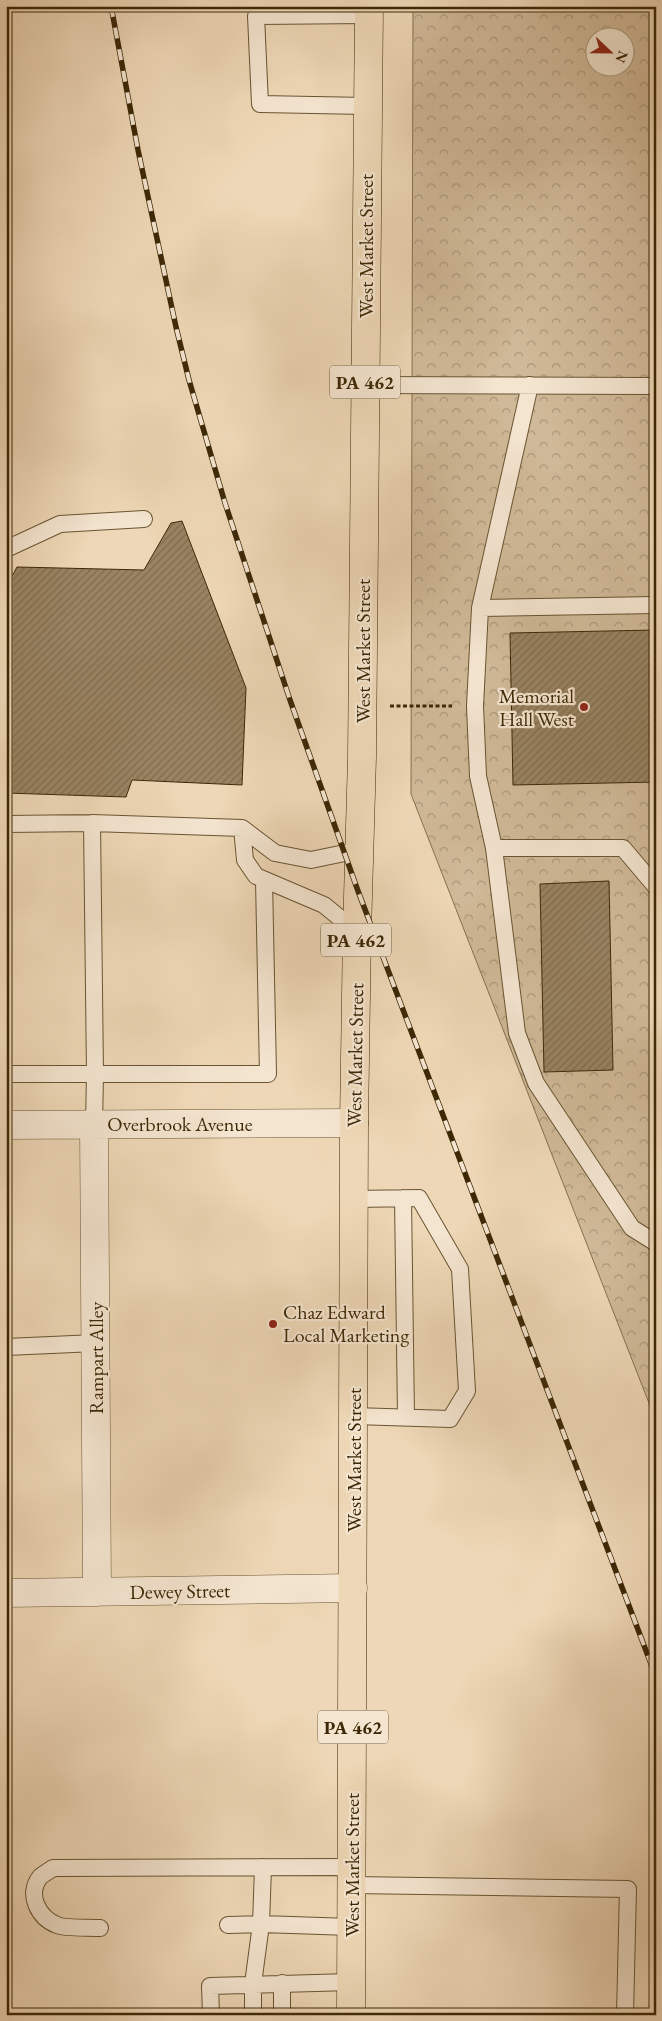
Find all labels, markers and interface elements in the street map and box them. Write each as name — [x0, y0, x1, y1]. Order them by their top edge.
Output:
north arrow — [584, 28, 634, 78]
text: N — [611, 48, 633, 66]
street label: West Market Street — [353, 173, 379, 318]
road number: PA 462 — [330, 366, 400, 398]
street label: West Market Street — [350, 578, 376, 723]
place label: Memorial Hall West — [499, 683, 575, 732]
marker: Memorial Hall West — [578, 701, 590, 713]
road number: PA 462 — [321, 924, 391, 956]
street label: West Market Street — [341, 982, 369, 1127]
street label: Overbrook Avenue — [107, 1111, 253, 1137]
place label: Chaz Edward Local Marketing — [283, 1299, 409, 1348]
street label: Rampart Alley — [83, 1301, 109, 1414]
marker: Chaz Edward Local Marketing — [267, 1318, 279, 1330]
street label: West Market Street — [341, 1387, 367, 1532]
street label: Dewey Street — [129, 1577, 231, 1605]
road number: PA 462 — [318, 1710, 388, 1744]
street label: West Market Street — [339, 1792, 365, 1937]

